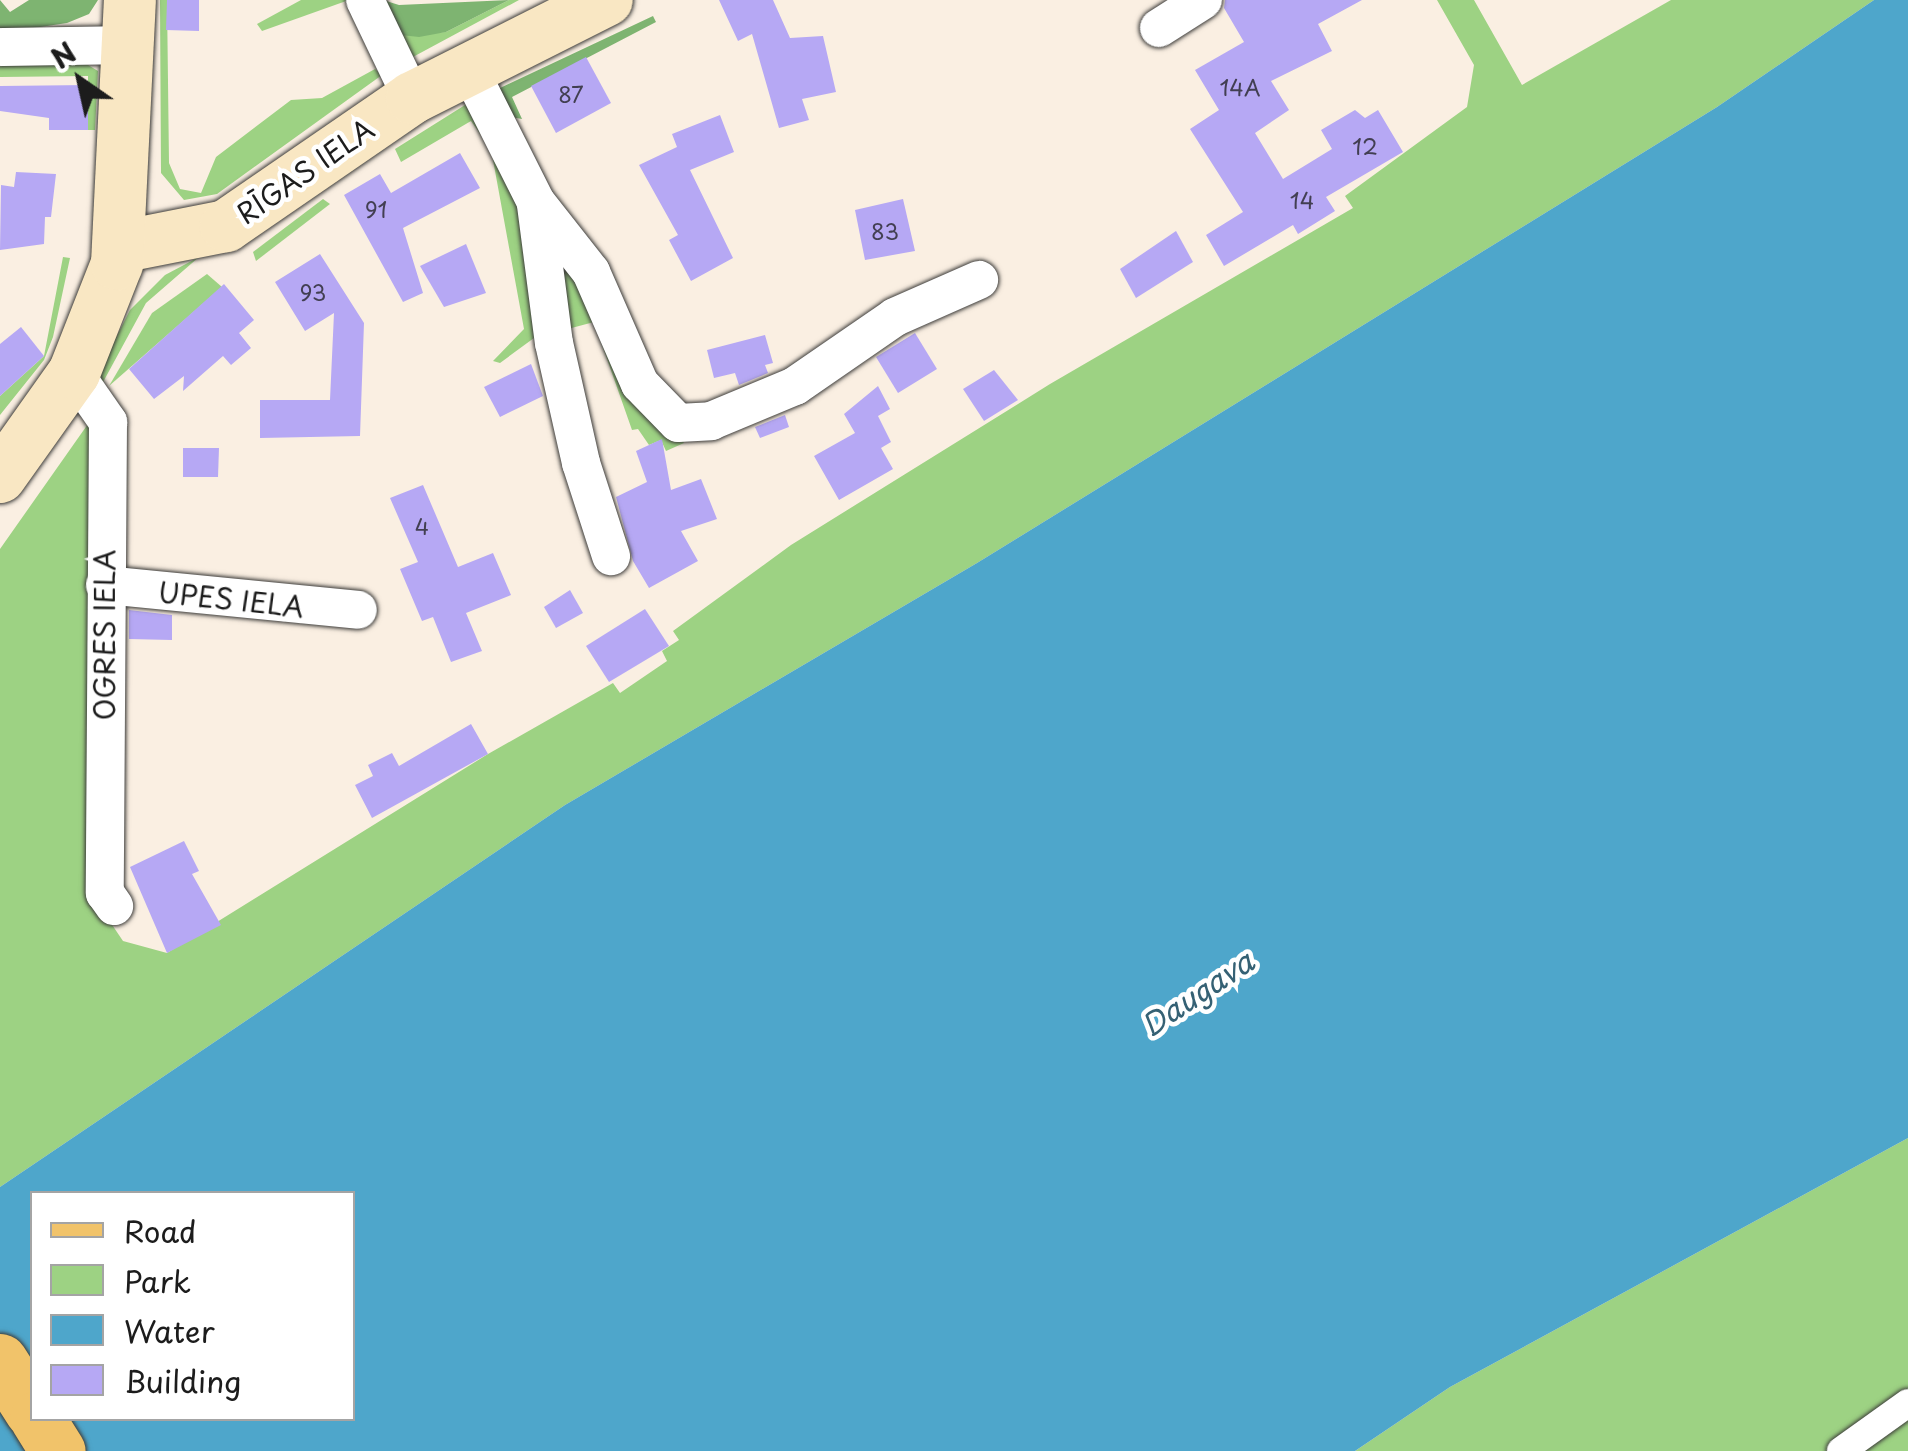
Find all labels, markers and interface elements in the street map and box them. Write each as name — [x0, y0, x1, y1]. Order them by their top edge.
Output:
north arrow — [30, 30, 130, 130]
text: N — [42, 31, 84, 79]
house number: 14A — [1219, 74, 1261, 100]
house number: 87 — [558, 81, 584, 107]
street label: RĪGAS IELA — [230, 111, 380, 231]
house number: 12 — [1352, 133, 1378, 159]
house number: 14 — [1290, 187, 1314, 213]
house number: 91 — [365, 196, 387, 222]
house number: 83 — [871, 218, 899, 244]
house number: 93 — [300, 279, 326, 305]
house number: 4 — [415, 513, 429, 539]
street label: OGRES IELA — [87, 549, 121, 721]
street label: UPES IELA — [157, 575, 305, 623]
water label: Daugava — [1134, 942, 1260, 1044]
legend — [30, 1191, 355, 1421]
text: Road — [124, 1208, 197, 1253]
text: Park — [124, 1258, 191, 1303]
text: Water — [124, 1308, 215, 1353]
text: Building — [124, 1358, 241, 1403]

